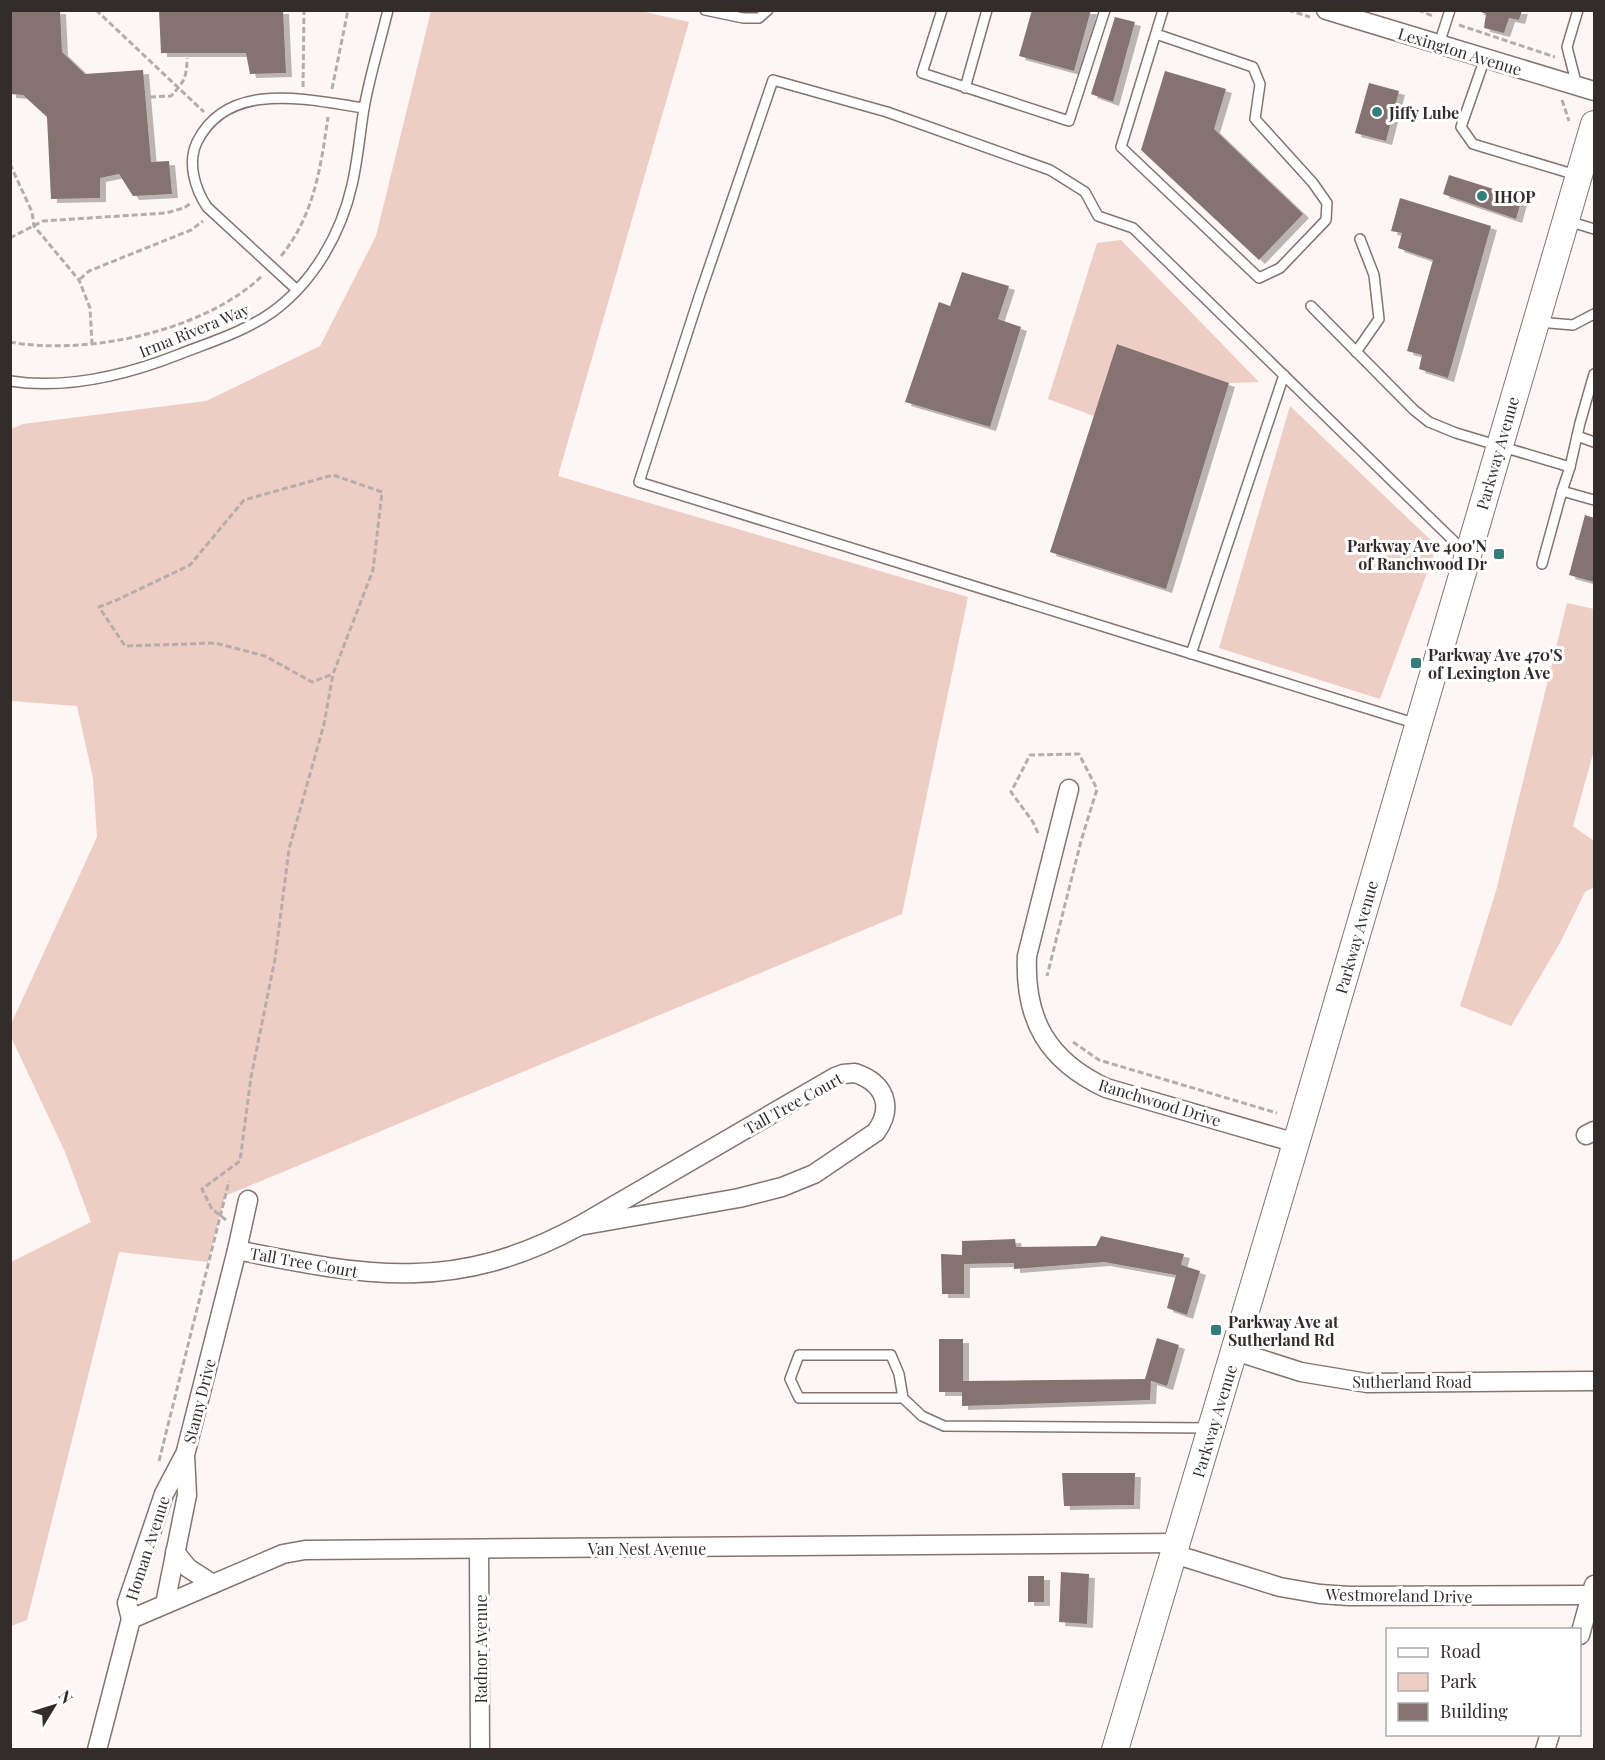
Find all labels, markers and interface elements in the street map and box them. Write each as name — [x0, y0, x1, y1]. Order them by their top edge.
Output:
street label: Lexington Avenue — [1396, 22, 1524, 80]
place label: Jiffy Lube — [1388, 102, 1459, 123]
marker: Jiffy Lube — [1370, 105, 1384, 119]
place label: IHOP — [1494, 186, 1536, 207]
marker: IHOP — [1475, 189, 1489, 203]
street label: Irma Rivera Way — [136, 298, 252, 362]
street label: Parkway Avenue — [1471, 394, 1523, 512]
place label: Parkway Ave 400'N of Ranchwood Dr — [1347, 535, 1488, 574]
marker: Parkway Ave 400'N of Ranchwood Dr — [1492, 547, 1506, 561]
place label: Parkway Ave 470'S of Lexington Ave — [1428, 644, 1563, 683]
marker: Parkway Ave 470'S of Lexington Ave — [1409, 656, 1423, 670]
street label: Parkway Avenue — [1330, 878, 1382, 996]
street label: Tall Tree Court — [740, 1067, 846, 1139]
street label: Ranchwood Drive — [1096, 1073, 1224, 1131]
street label: Tall Tree Court — [248, 1242, 360, 1282]
place label: Parkway Ave at Sutherland Rd — [1228, 1311, 1339, 1350]
marker: Parkway Ave at Sutherland Rd — [1209, 1323, 1223, 1337]
street label: Stamy Drive — [178, 1356, 220, 1446]
street label: Parkway Avenue — [1187, 1362, 1241, 1480]
street label: Sutherland Road — [1352, 1371, 1472, 1392]
street label: Homan Avenue — [120, 1493, 174, 1603]
street label: Van Nest Avenue — [587, 1538, 706, 1559]
street label: Westmoreland Drive — [1324, 1583, 1473, 1607]
street label: Radnor Avenue — [470, 1595, 491, 1703]
legend — [1386, 1628, 1581, 1736]
text: Road — [1440, 1639, 1481, 1663]
text: Park — [1440, 1669, 1477, 1693]
north arrow — [24, 1676, 84, 1736]
text: N — [54, 1685, 78, 1708]
text: Building — [1440, 1699, 1508, 1723]

